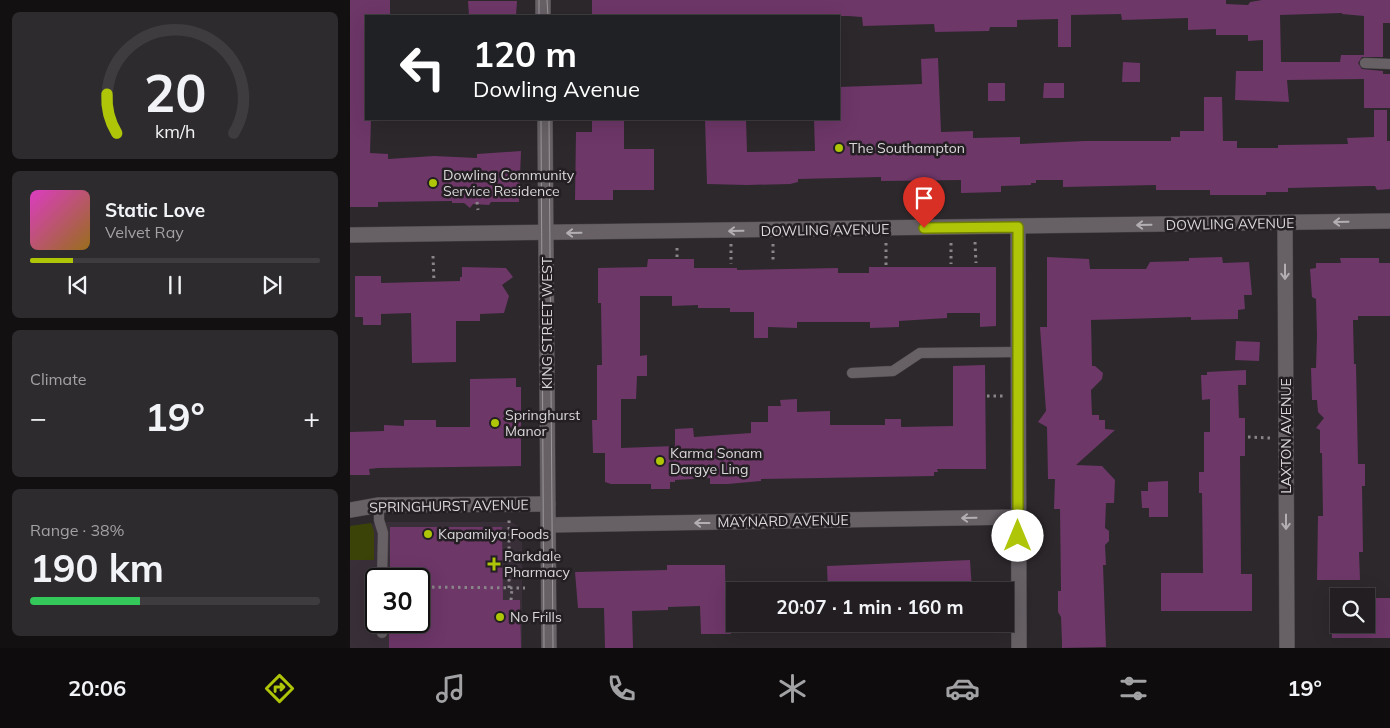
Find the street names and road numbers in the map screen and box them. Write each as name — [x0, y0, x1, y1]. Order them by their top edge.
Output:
street label: DOWLING AVENUE — [1166, 214, 1294, 234]
street label: DOWLING AVENUE — [761, 220, 889, 240]
street label: KING STREET WEST — [538, 256, 556, 389]
street label: LAXTON AVENUE — [1277, 378, 1295, 494]
street label: SPRINGHURST AVENUE — [369, 496, 529, 516]
street label: MAYNARD AVENUE — [717, 511, 849, 531]

